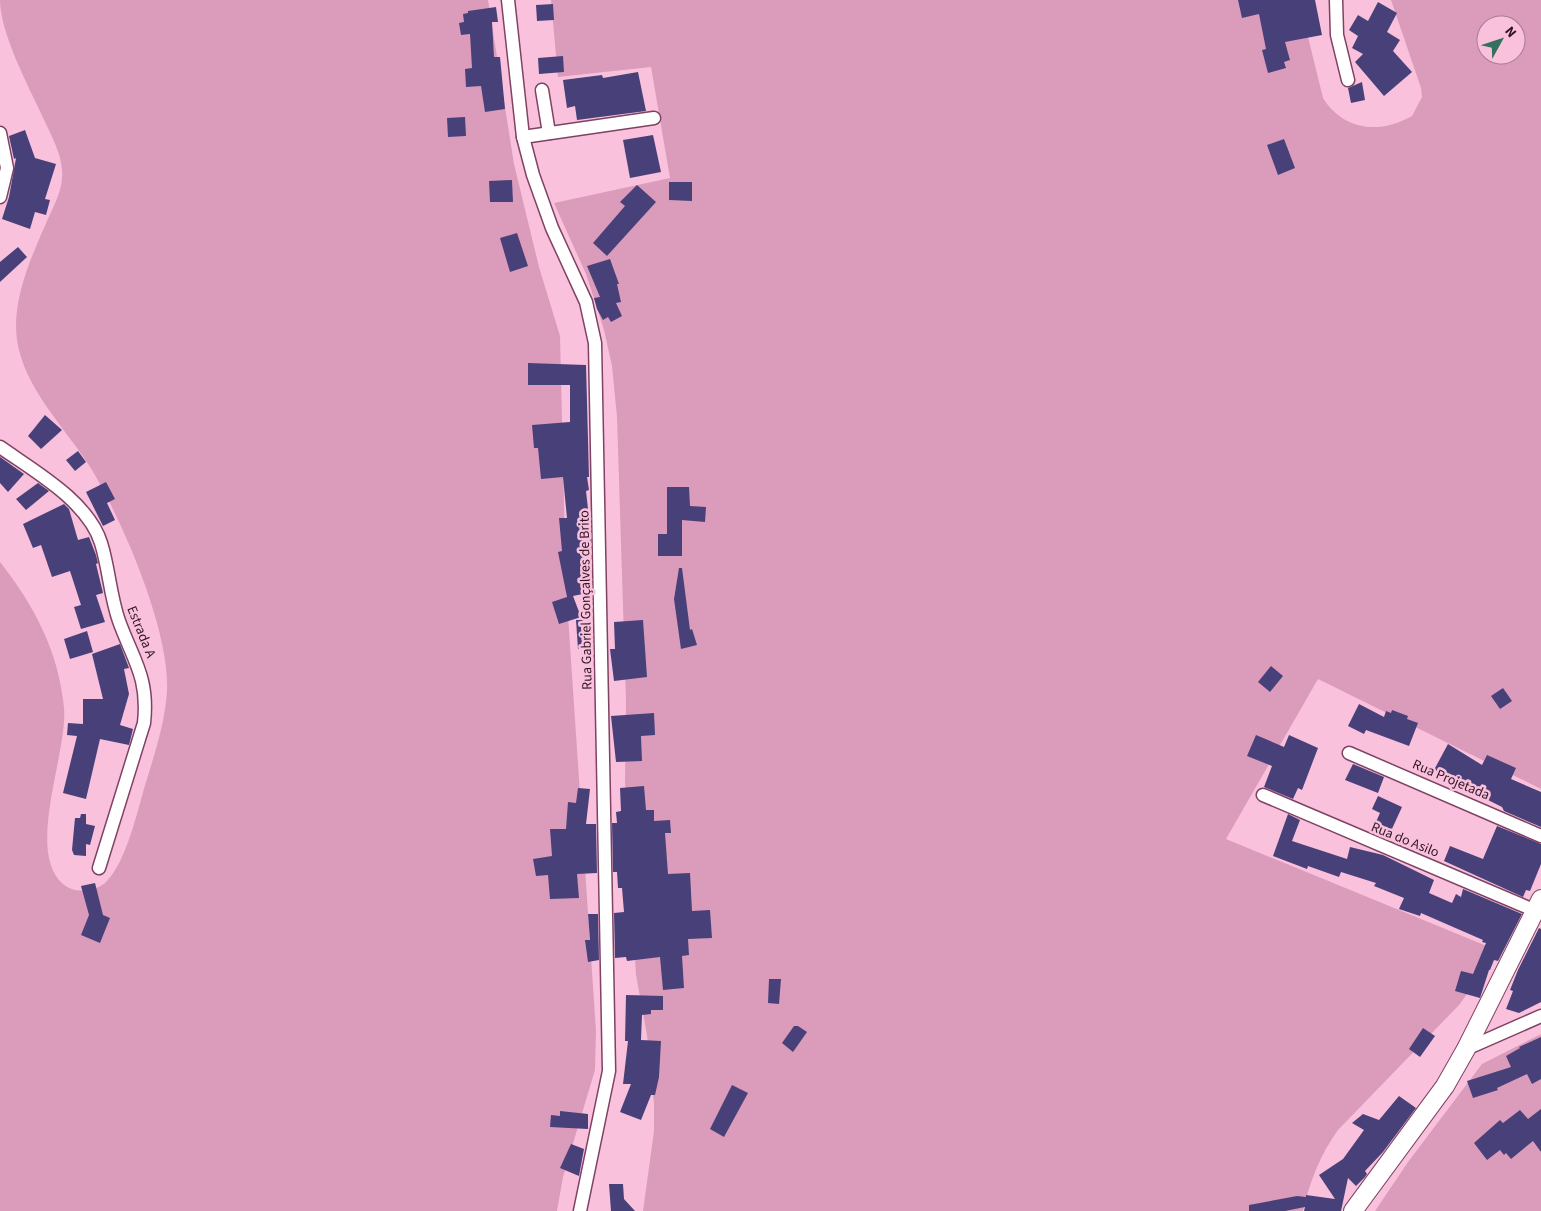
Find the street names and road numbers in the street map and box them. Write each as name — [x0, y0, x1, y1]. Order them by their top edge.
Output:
street label: Rua Gabriel Gonçalves de Brito — [574, 510, 598, 690]
street label: Estrada A — [122, 603, 161, 661]
street label: Rua Projetada — [1409, 755, 1493, 805]
street label: Rua do Asilo — [1368, 817, 1442, 863]

